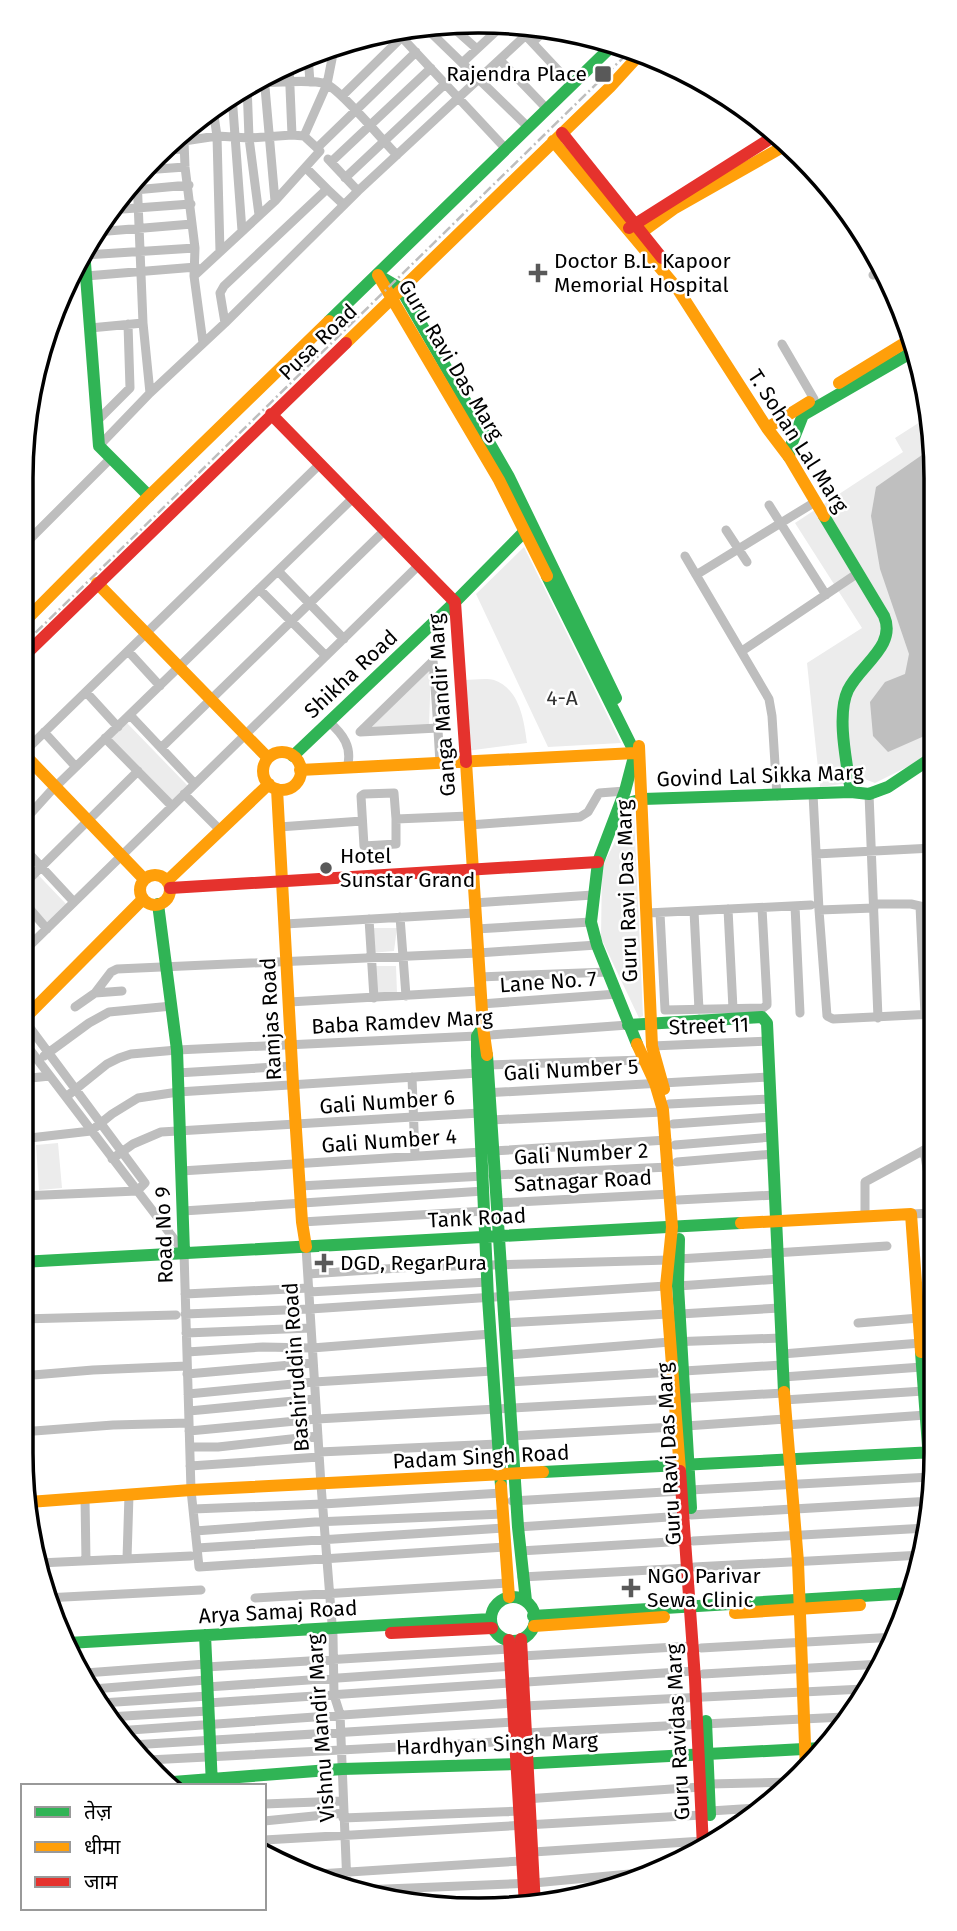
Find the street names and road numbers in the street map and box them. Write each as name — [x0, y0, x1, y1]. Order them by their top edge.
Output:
street label: Guru Ravi Das Marg — [393, 275, 509, 445]
street label: Pusa Road — [273, 298, 363, 386]
street label: T. Sohan Lal Marg — [742, 365, 854, 517]
street label: Ganga Mandir Marg — [423, 613, 461, 797]
street label: Shikha Road — [299, 624, 403, 724]
street label: Govind Lal Sikka Marg — [656, 759, 864, 793]
street label: Guru Ravi Das Marg — [611, 799, 643, 983]
street label: Ramjas Road — [255, 957, 287, 1081]
street label: Lane No. 7 — [499, 966, 597, 998]
street label: Baba Ramdev Marg — [311, 1004, 493, 1040]
street label: Street 11 — [668, 1012, 750, 1040]
street label: Gali Number 5 — [503, 1053, 639, 1087]
street label: Gali Number 6 — [319, 1084, 455, 1120]
street label: Gali Number 4 — [321, 1123, 457, 1159]
street label: Gali Number 2 — [513, 1137, 649, 1171]
street label: Satnagar Road — [513, 1164, 653, 1198]
street label: Road No 9 — [149, 1186, 179, 1284]
street label: Tank Road — [427, 1202, 527, 1234]
street label: Bashiruddin Road — [277, 1281, 315, 1453]
street label: Guru Ravi Das Marg — [651, 1362, 687, 1546]
street label: Padam Singh Road — [392, 1439, 570, 1475]
street label: Arya Samaj Road — [198, 1595, 358, 1629]
street label: Vishnu Mandir Marg — [301, 1633, 341, 1823]
street label: Guru Ravidas Marg — [660, 1643, 696, 1821]
street label: Hardhyan Singh Marg — [396, 1727, 599, 1761]

